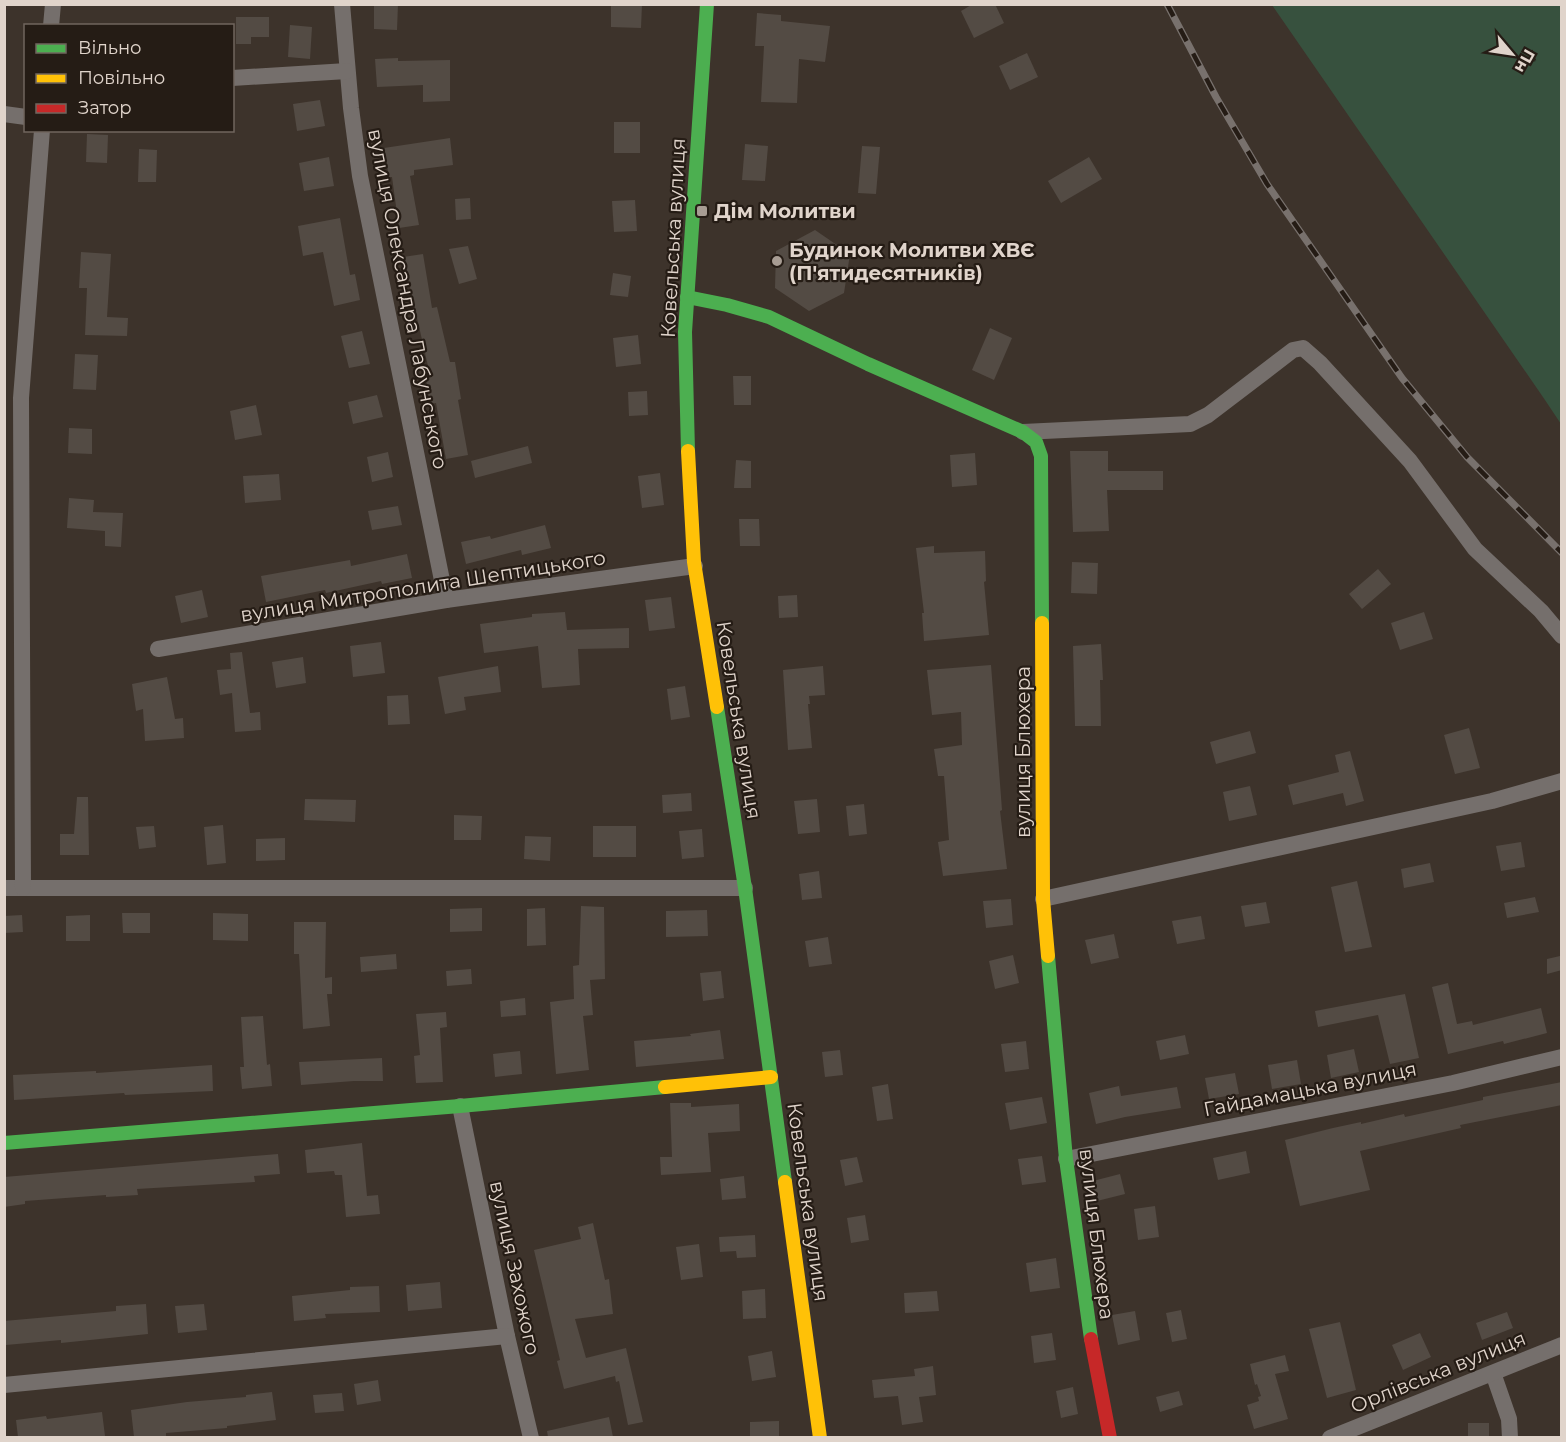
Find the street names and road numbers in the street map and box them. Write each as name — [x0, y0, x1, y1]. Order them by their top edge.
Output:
street label: вулиця Олександра Лабунського — [363, 127, 453, 471]
street label: Ковельська вулиця — [656, 137, 690, 339]
street label: вулиця Митрополита Шептицького — [239, 545, 607, 627]
street label: Ковельська вулиця — [711, 619, 767, 821]
street label: вулиця Блюхера — [1011, 666, 1035, 838]
street label: Гайдамацька вулиця — [1201, 1057, 1419, 1121]
street label: Ковельська вулиця — [782, 1101, 834, 1303]
street label: вулиця Блюхера — [1075, 1147, 1119, 1321]
street label: вулиця Захожого — [485, 1179, 545, 1357]
street label: Орлівська вулиця — [1347, 1326, 1529, 1418]

